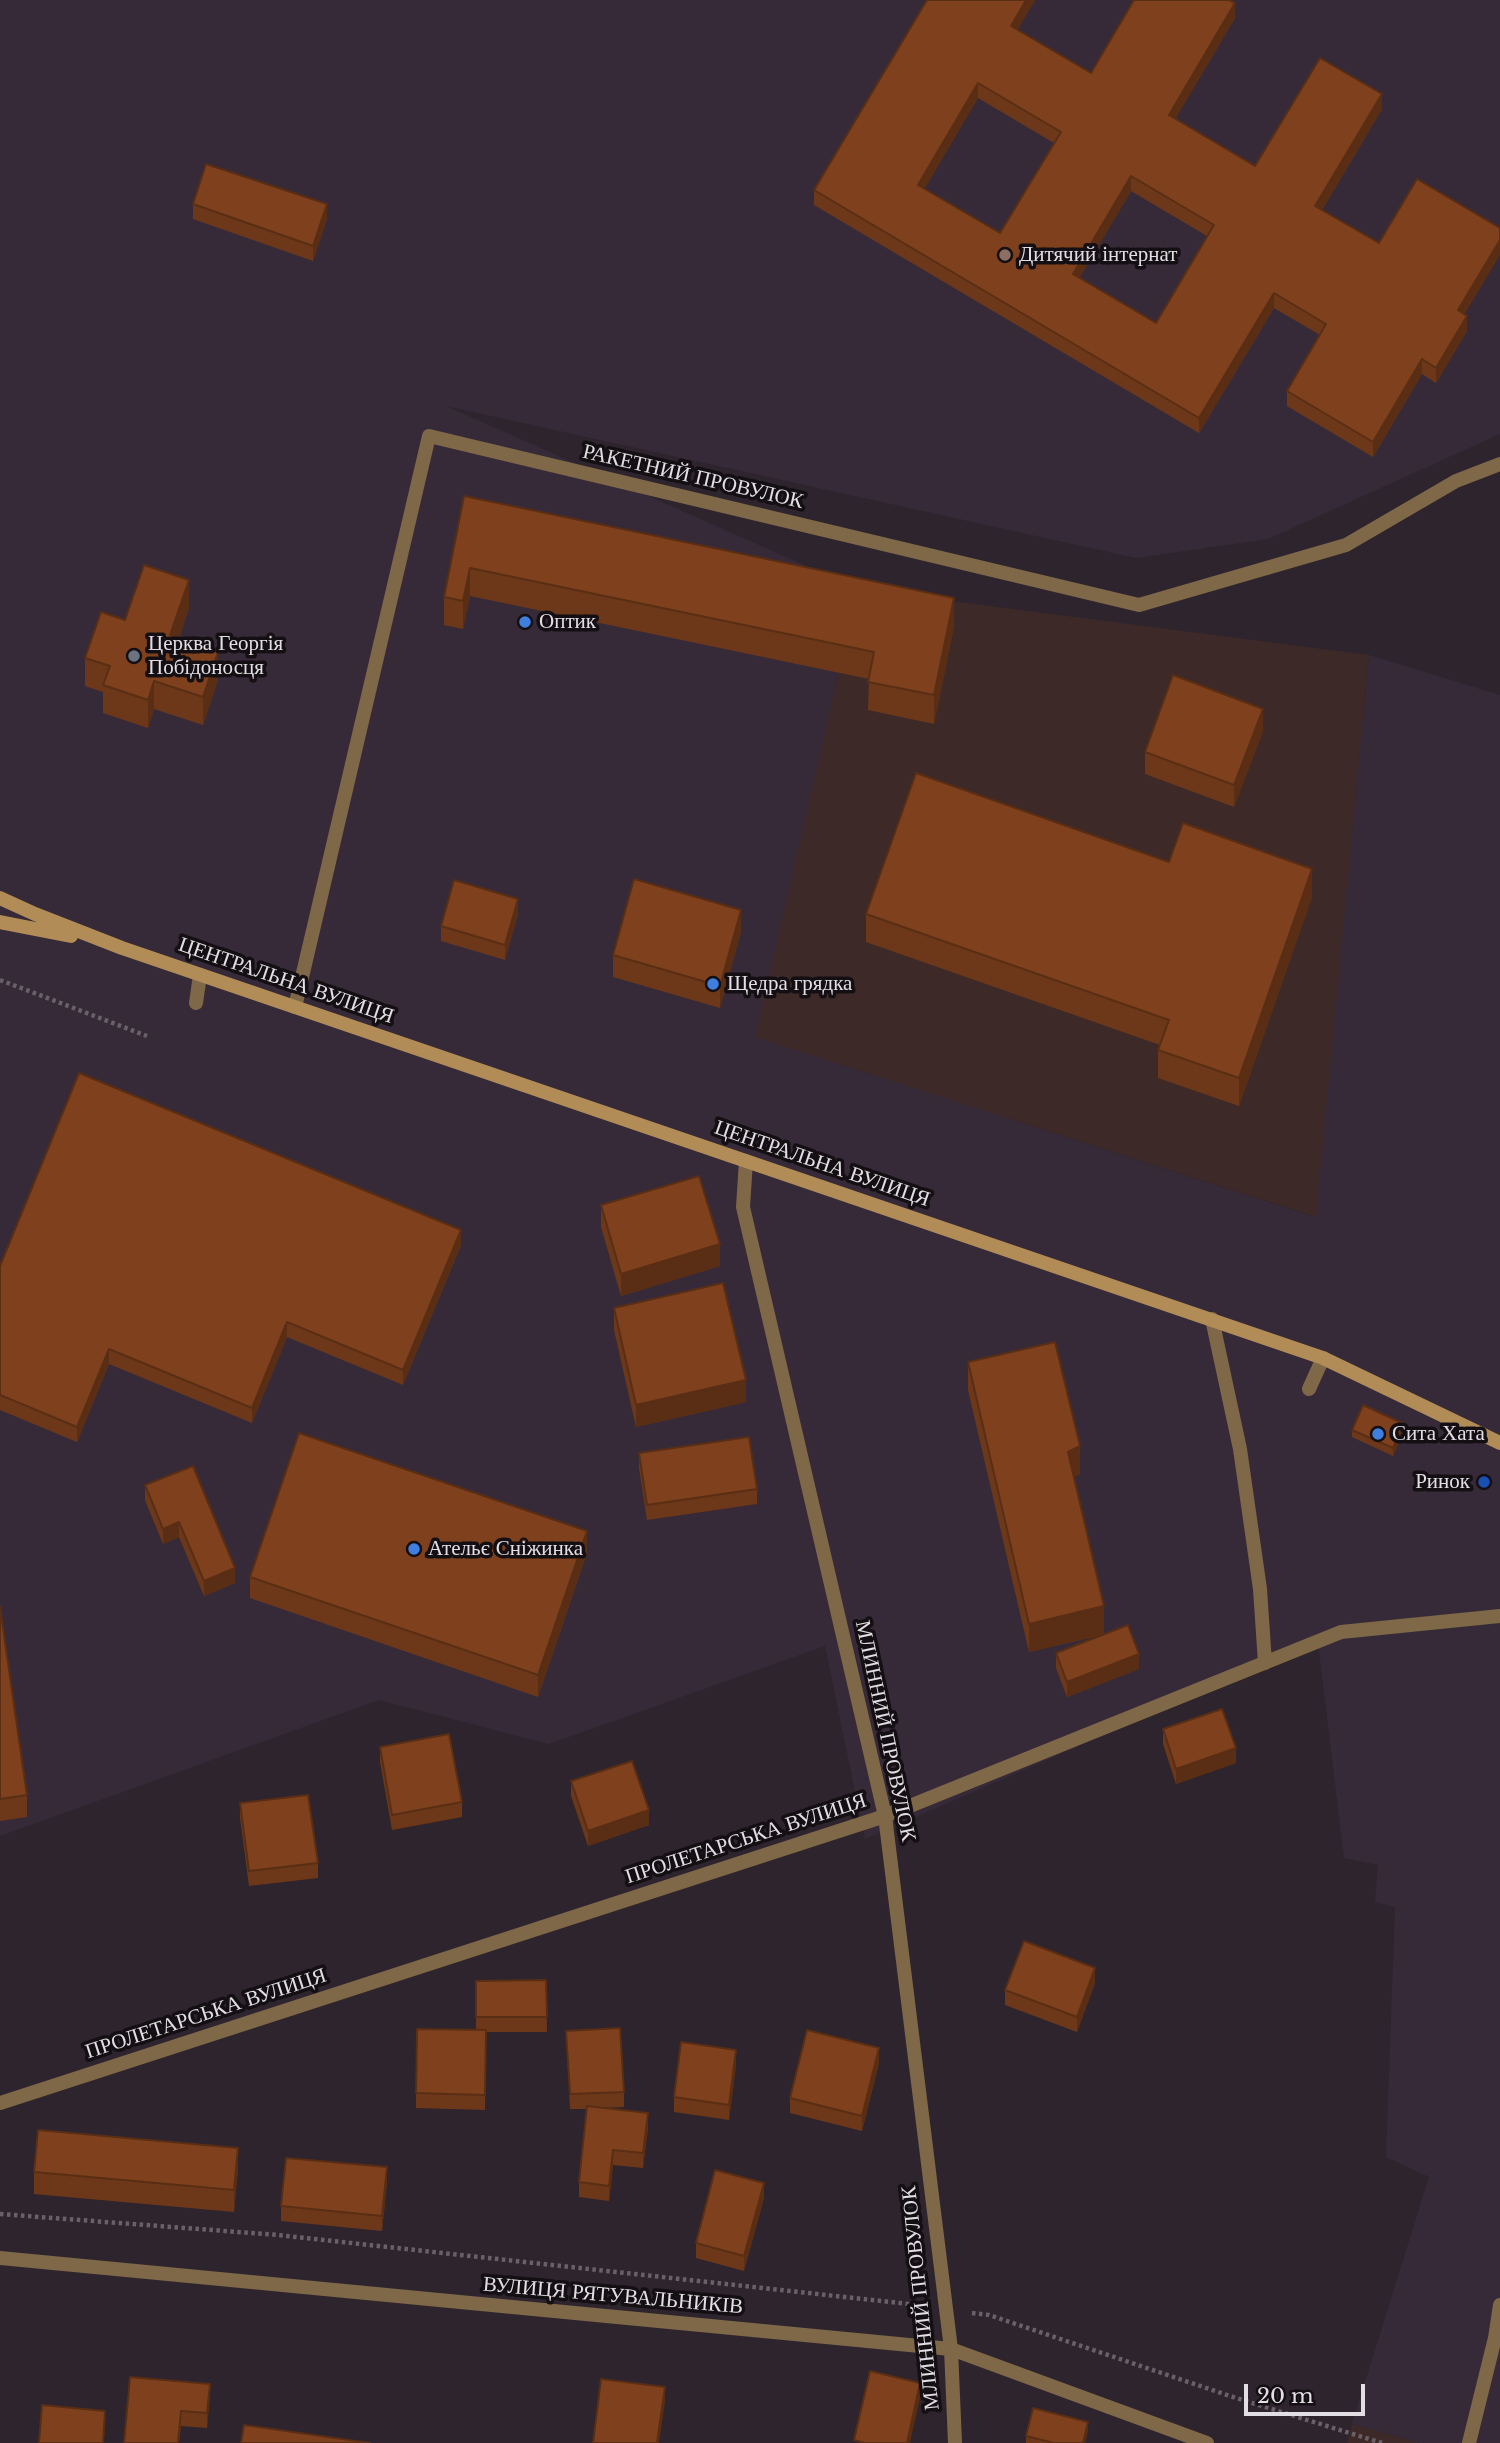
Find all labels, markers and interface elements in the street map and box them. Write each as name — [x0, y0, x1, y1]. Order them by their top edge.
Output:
place label: Дитячий інтернат — [1019, 242, 1177, 268]
marker: Дитячий інтернат — [997, 247, 1013, 263]
street label: РАКЕТНИЙ ПРОВУЛОК — [580, 439, 806, 515]
place label: Оптик — [539, 609, 596, 635]
marker: Оптик — [517, 614, 533, 630]
place label: Церква Георгія Побідоносця — [148, 631, 283, 681]
marker: Церква Георгія Побідоносця — [126, 648, 142, 664]
street label: ЦЕНТРАЛЬНА ВУЛИЦЯ — [175, 932, 397, 1030]
place label: Щедра грядка — [727, 971, 852, 997]
marker: Щедра грядка — [705, 976, 721, 992]
street label: ЦЕНТРАЛЬНА ВУЛИЦЯ — [711, 1115, 933, 1213]
place label: Сита Хата — [1392, 1421, 1485, 1447]
marker: Сита Хата — [1370, 1426, 1386, 1442]
place label: Ринок — [1415, 1469, 1470, 1495]
marker: Ринок — [1476, 1474, 1492, 1490]
place label: Ательє Сніжинка — [428, 1536, 583, 1562]
marker: Ательє Сніжинка — [406, 1541, 422, 1557]
street label: МЛИННИЙ ПРОВУЛОК — [849, 1618, 921, 1844]
street label: ПРОЛЕТАРСЬКА ВУЛИЦЯ — [622, 1788, 870, 1890]
street label: ПРОЛЕТАРСЬКА ВУЛИЦЯ — [82, 1963, 330, 2065]
street label: МЛИННИЙ ПРОВУЛОК — [897, 2185, 945, 2411]
street label: ВУЛИЦЯ РЯТУВАЛЬНИКІВ — [482, 2272, 744, 2320]
scale bar — [1248, 2370, 1369, 2414]
text: 20 m — [1257, 2383, 1314, 2409]

